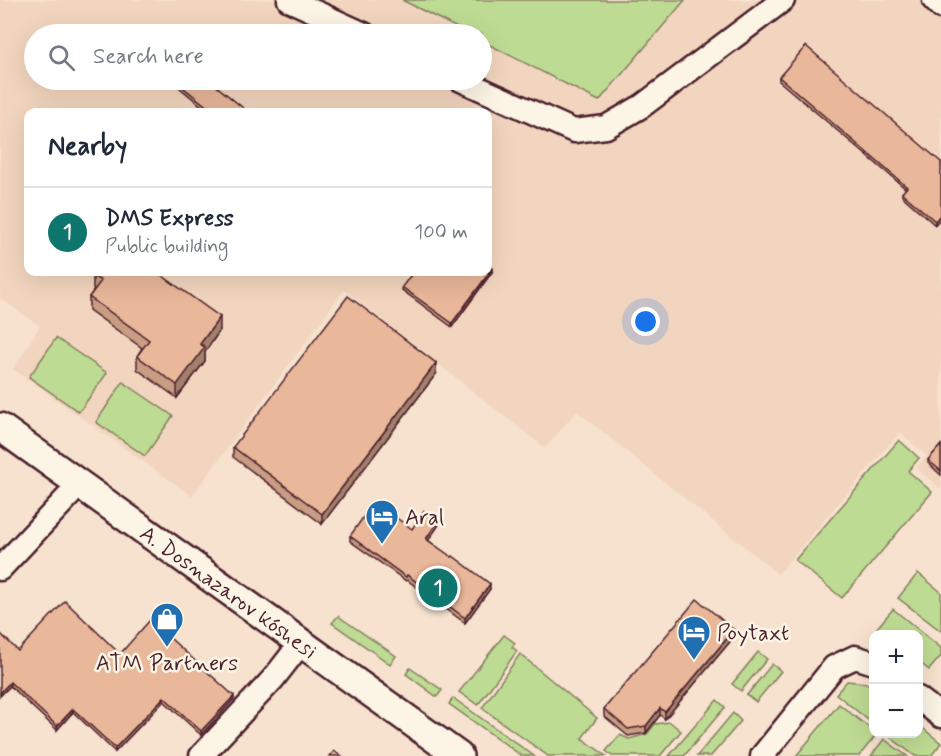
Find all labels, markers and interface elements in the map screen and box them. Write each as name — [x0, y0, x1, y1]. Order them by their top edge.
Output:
search box — [24, 24, 492, 90]
icon: search — [45, 41, 78, 74]
text: Search here — [93, 43, 204, 71]
text: Nearby — [48, 130, 127, 164]
text: DMS Express — [105, 205, 234, 233]
text: 1 — [63, 219, 72, 246]
text: 100 m — [414, 219, 468, 246]
text: Public building — [105, 233, 228, 260]
your location — [631, 307, 660, 336]
hotel icon: Aral — [364, 498, 400, 545]
place label: Aral — [405, 504, 444, 532]
street label: A. Dosnazarov kóshesi — [134, 520, 322, 666]
pin: 1 — [418, 566, 458, 610]
shop icon: ATM Partners — [149, 601, 185, 648]
hotel icon: Poytaxt — [676, 614, 712, 661]
place label: Poytaxt — [717, 620, 789, 648]
map controls — [869, 630, 923, 738]
button: + — [869, 630, 923, 684]
place label: ATM Partners — [96, 650, 238, 678]
button: − — [869, 684, 923, 738]

